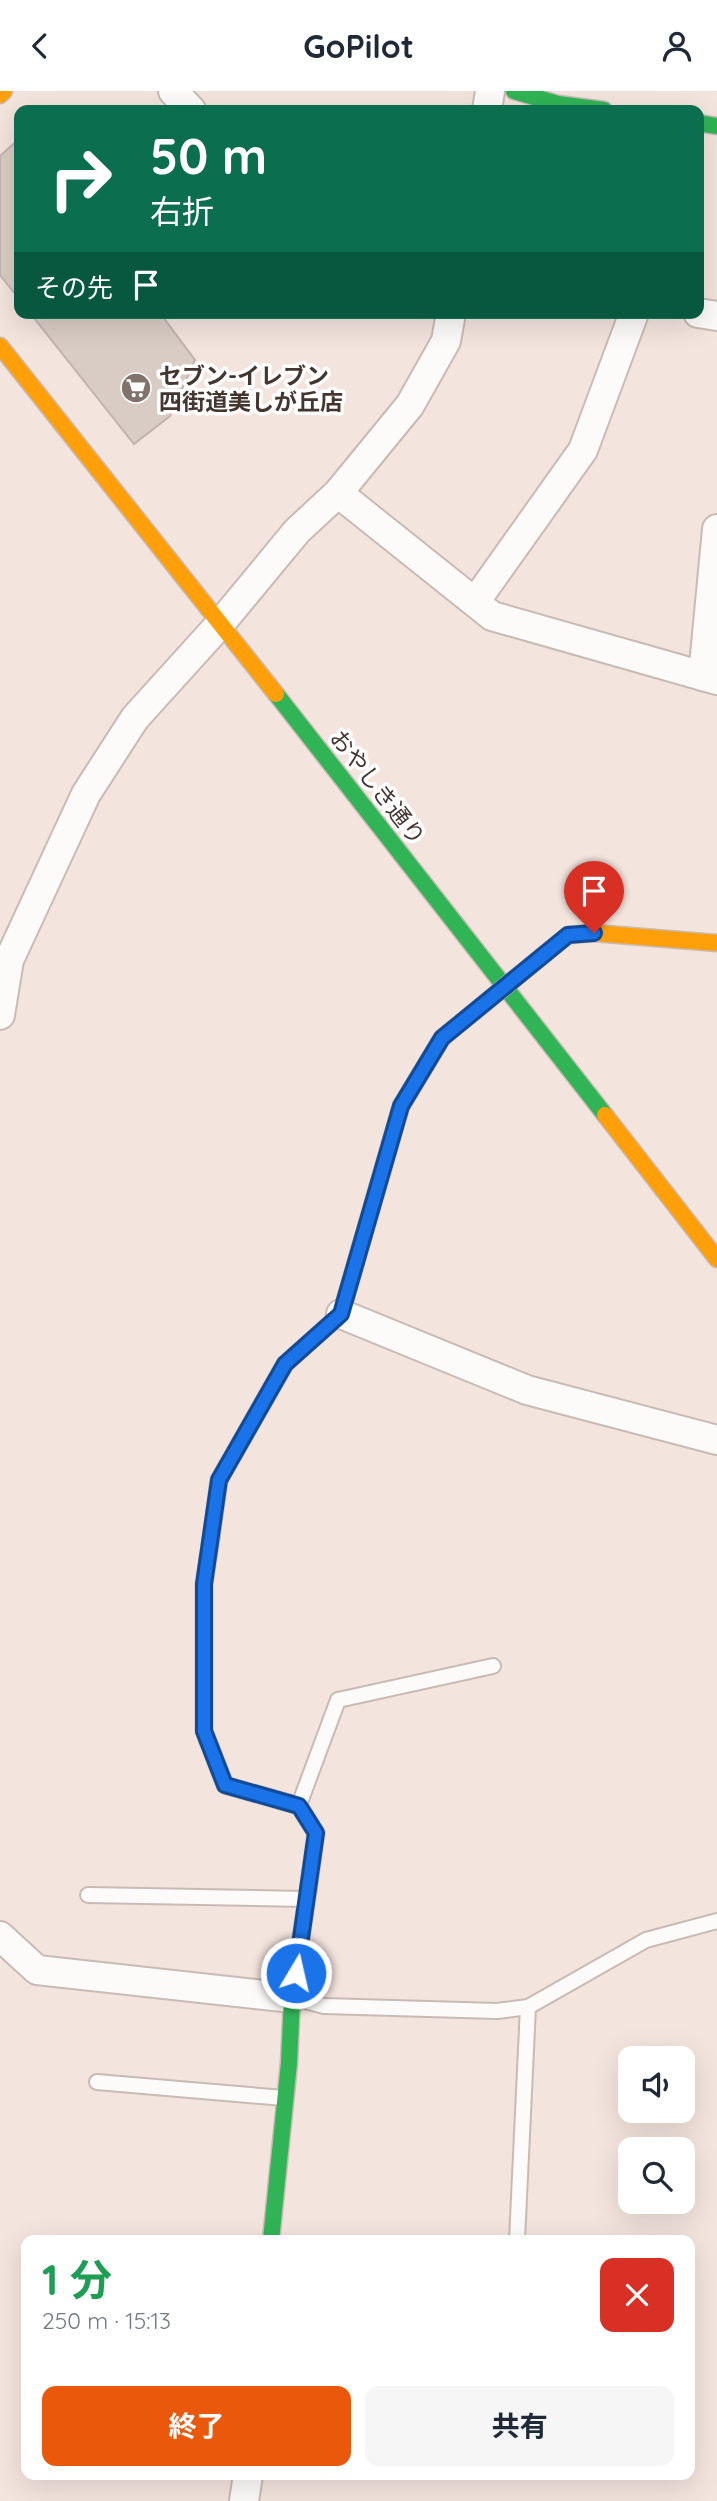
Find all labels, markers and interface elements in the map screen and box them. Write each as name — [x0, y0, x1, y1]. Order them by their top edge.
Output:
text: GoPilot — [303, 26, 414, 66]
icon: back — [21, 27, 59, 65]
icon: person — [658, 27, 696, 65]
text: 50 m — [150, 125, 267, 186]
icon: right — [35, 133, 126, 224]
text: 右折 — [150, 191, 214, 231]
icon: arrive — [127, 266, 165, 304]
text: その先 — [35, 271, 113, 304]
place label: セブン-イレブン 四街道美しが丘店 — [159, 361, 343, 416]
supermarket icon: セブン-イレブン 四街道美しが丘店 — [119, 371, 153, 405]
street label: おやしき通り — [324, 724, 432, 850]
pin — [564, 861, 624, 933]
icon: arrive — [575, 872, 613, 910]
position arrow — [259, 1936, 333, 2010]
map controls — [618, 2046, 695, 2214]
button: sound — [618, 2046, 695, 2123]
button: search — [618, 2137, 695, 2214]
text: 1 分 — [42, 2253, 112, 2306]
button: close — [600, 2258, 674, 2332]
text: 250 m · 15:13 — [42, 2306, 171, 2335]
button: 終了 — [42, 2386, 351, 2466]
button: 共有 — [365, 2386, 674, 2466]

